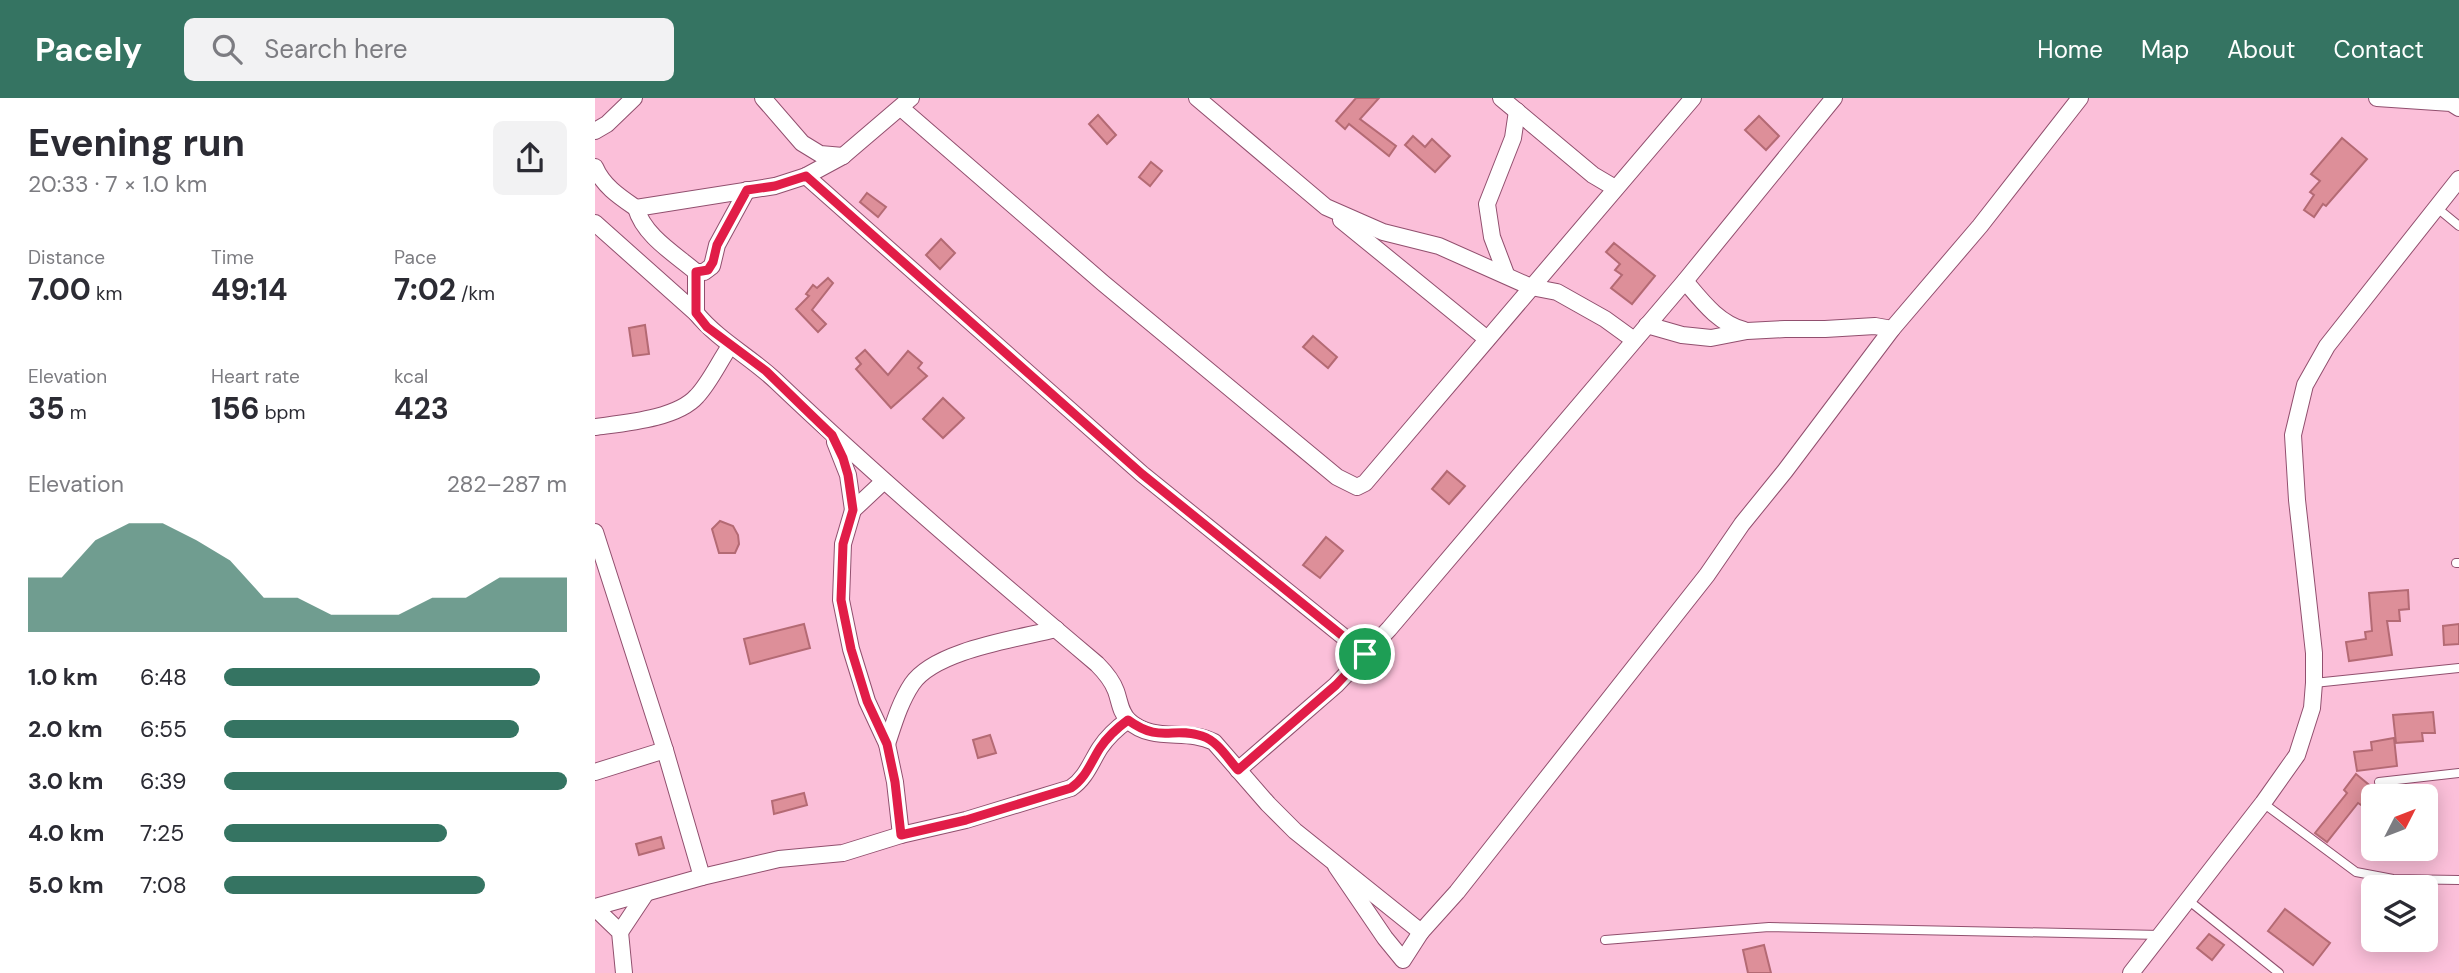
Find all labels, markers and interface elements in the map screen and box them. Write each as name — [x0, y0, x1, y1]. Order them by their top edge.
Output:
search box — [184, 18, 674, 81]
text: Pacely — [35, 28, 142, 71]
icon: search — [208, 30, 246, 68]
text: Search here — [264, 32, 408, 66]
text: Home — [2037, 34, 2103, 65]
text: Map — [2141, 34, 2189, 65]
text: About — [2227, 34, 2296, 65]
text: Contact — [2334, 34, 2424, 65]
text: Evening run — [28, 118, 245, 168]
button: share — [493, 121, 567, 195]
text: 20:33 · 7 × 1.0 km — [28, 169, 207, 199]
text: Distance — [28, 245, 105, 270]
text: Time — [211, 245, 254, 270]
text: Pace — [394, 245, 437, 270]
text: 7.00 — [28, 270, 91, 309]
text: 49:14 — [211, 270, 288, 309]
text: 7:02 — [394, 270, 456, 309]
text: km — [91, 281, 122, 306]
text: /km — [456, 281, 495, 306]
text: Elevation — [28, 364, 107, 389]
text: Heart rate — [211, 364, 300, 389]
text: kcal — [394, 364, 428, 389]
text: 35 — [28, 389, 65, 428]
text: 156 — [211, 389, 260, 428]
text: 423 — [394, 389, 449, 428]
text: m — [65, 400, 87, 425]
text: bpm — [260, 400, 305, 425]
text: Elevation — [28, 469, 124, 499]
text: 282–287 m — [447, 469, 567, 499]
pin — [1335, 624, 1395, 684]
icon: arrive — [1346, 635, 1384, 673]
text: 1.0 km — [28, 662, 98, 692]
text: 6:48 — [140, 662, 187, 692]
text: 2.0 km — [28, 714, 103, 744]
text: 6:55 — [140, 714, 187, 744]
text: 3.0 km — [28, 766, 103, 796]
text: 6:39 — [140, 766, 186, 796]
north arrow — [2361, 784, 2438, 861]
map controls — [2361, 784, 2438, 952]
text: 4.0 km — [28, 818, 104, 848]
text: 7:25 — [140, 818, 184, 848]
text: 5.0 km — [28, 870, 104, 900]
text: 7:08 — [140, 870, 187, 900]
button: layers — [2361, 875, 2438, 952]

